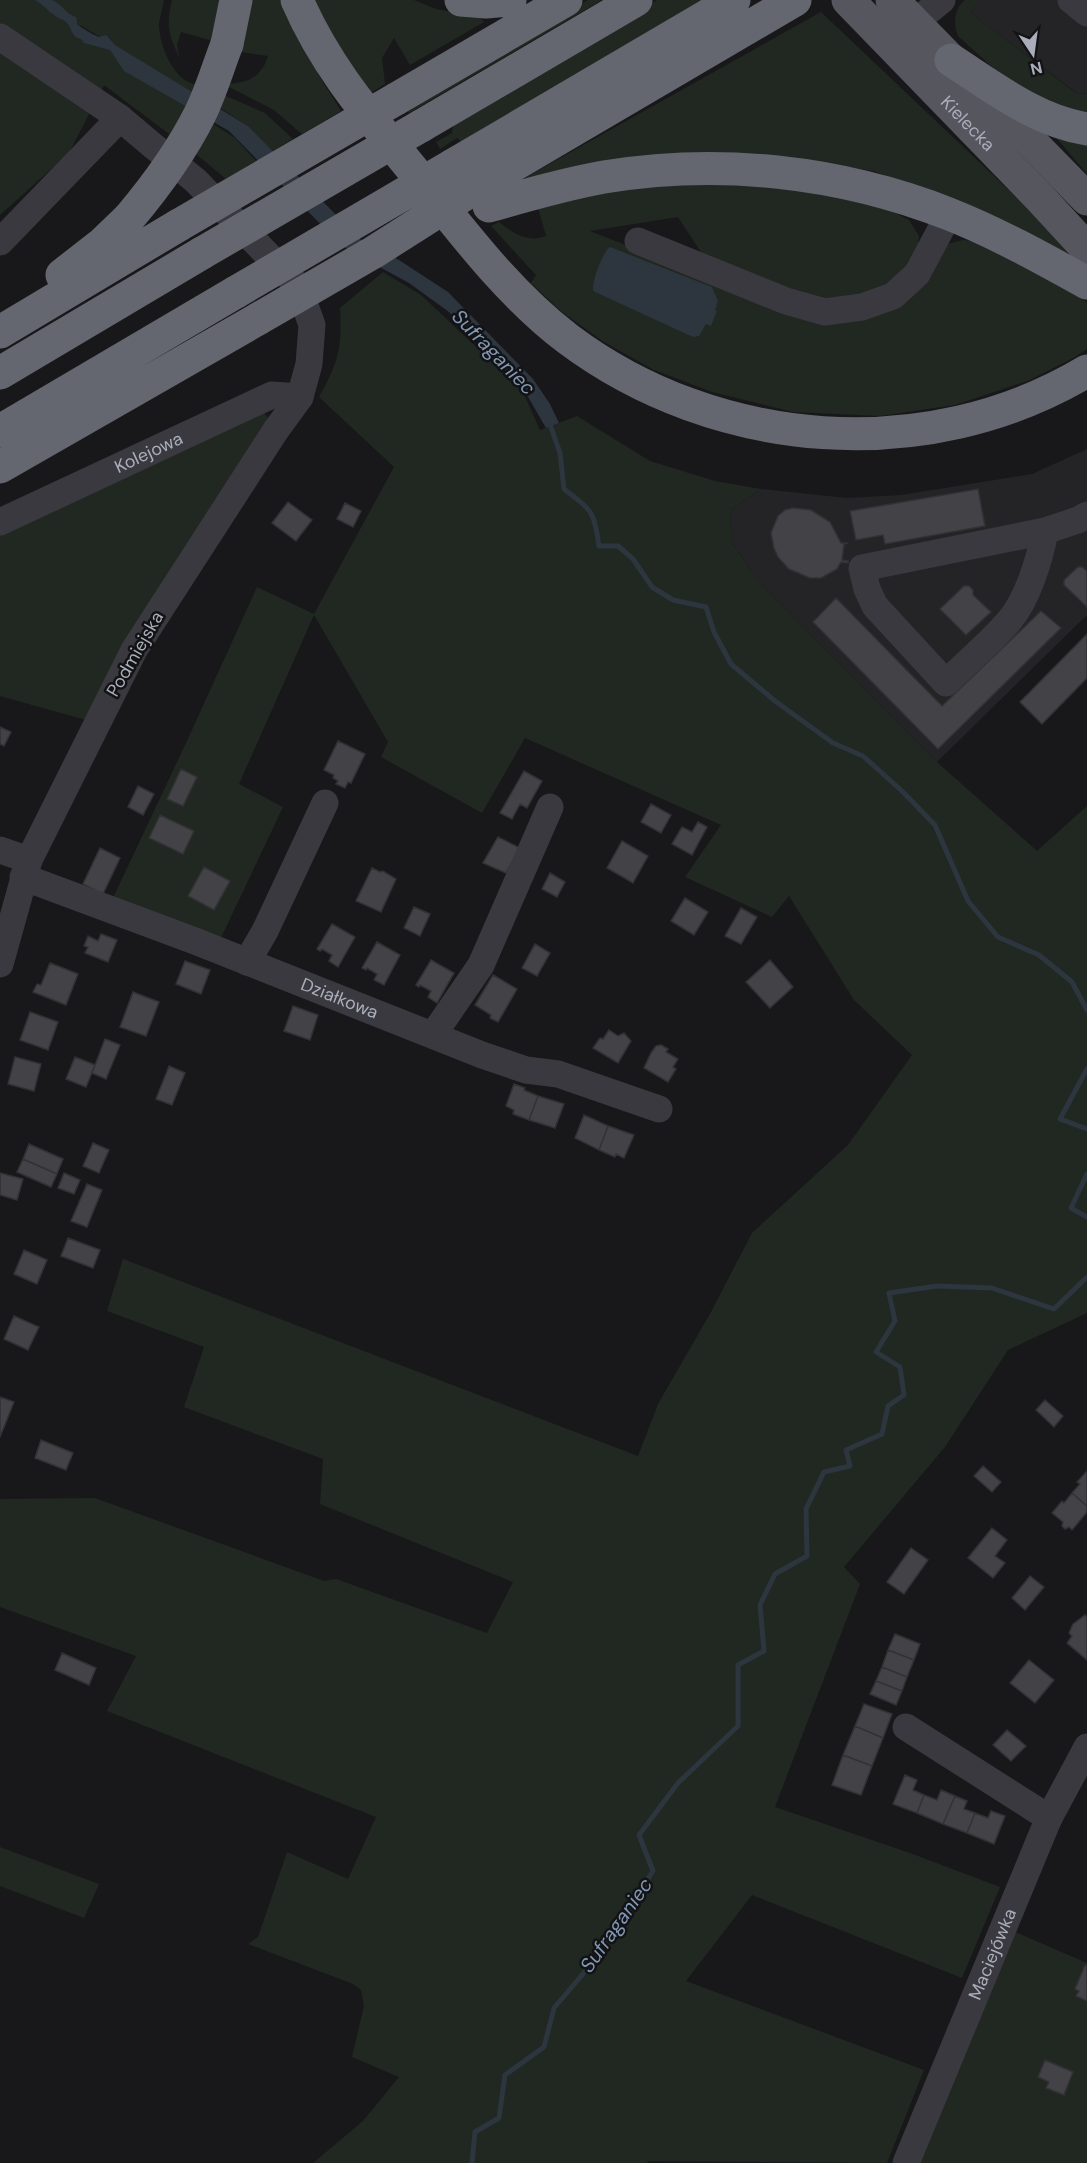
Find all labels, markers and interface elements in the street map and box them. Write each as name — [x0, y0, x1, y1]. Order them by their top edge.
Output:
north arrow — [1003, 24, 1063, 84]
text: N — [1028, 57, 1044, 80]
street label: Kielecka — [935, 91, 1000, 156]
water label: Sufraganiec — [447, 304, 541, 400]
street label: Kolejowa — [111, 426, 187, 479]
street label: Podmiejska — [101, 607, 169, 701]
street label: Działkowa — [297, 972, 382, 1025]
water label: Sufraganiec — [574, 1873, 658, 1977]
street label: Maciejówka — [963, 1905, 1022, 2004]

